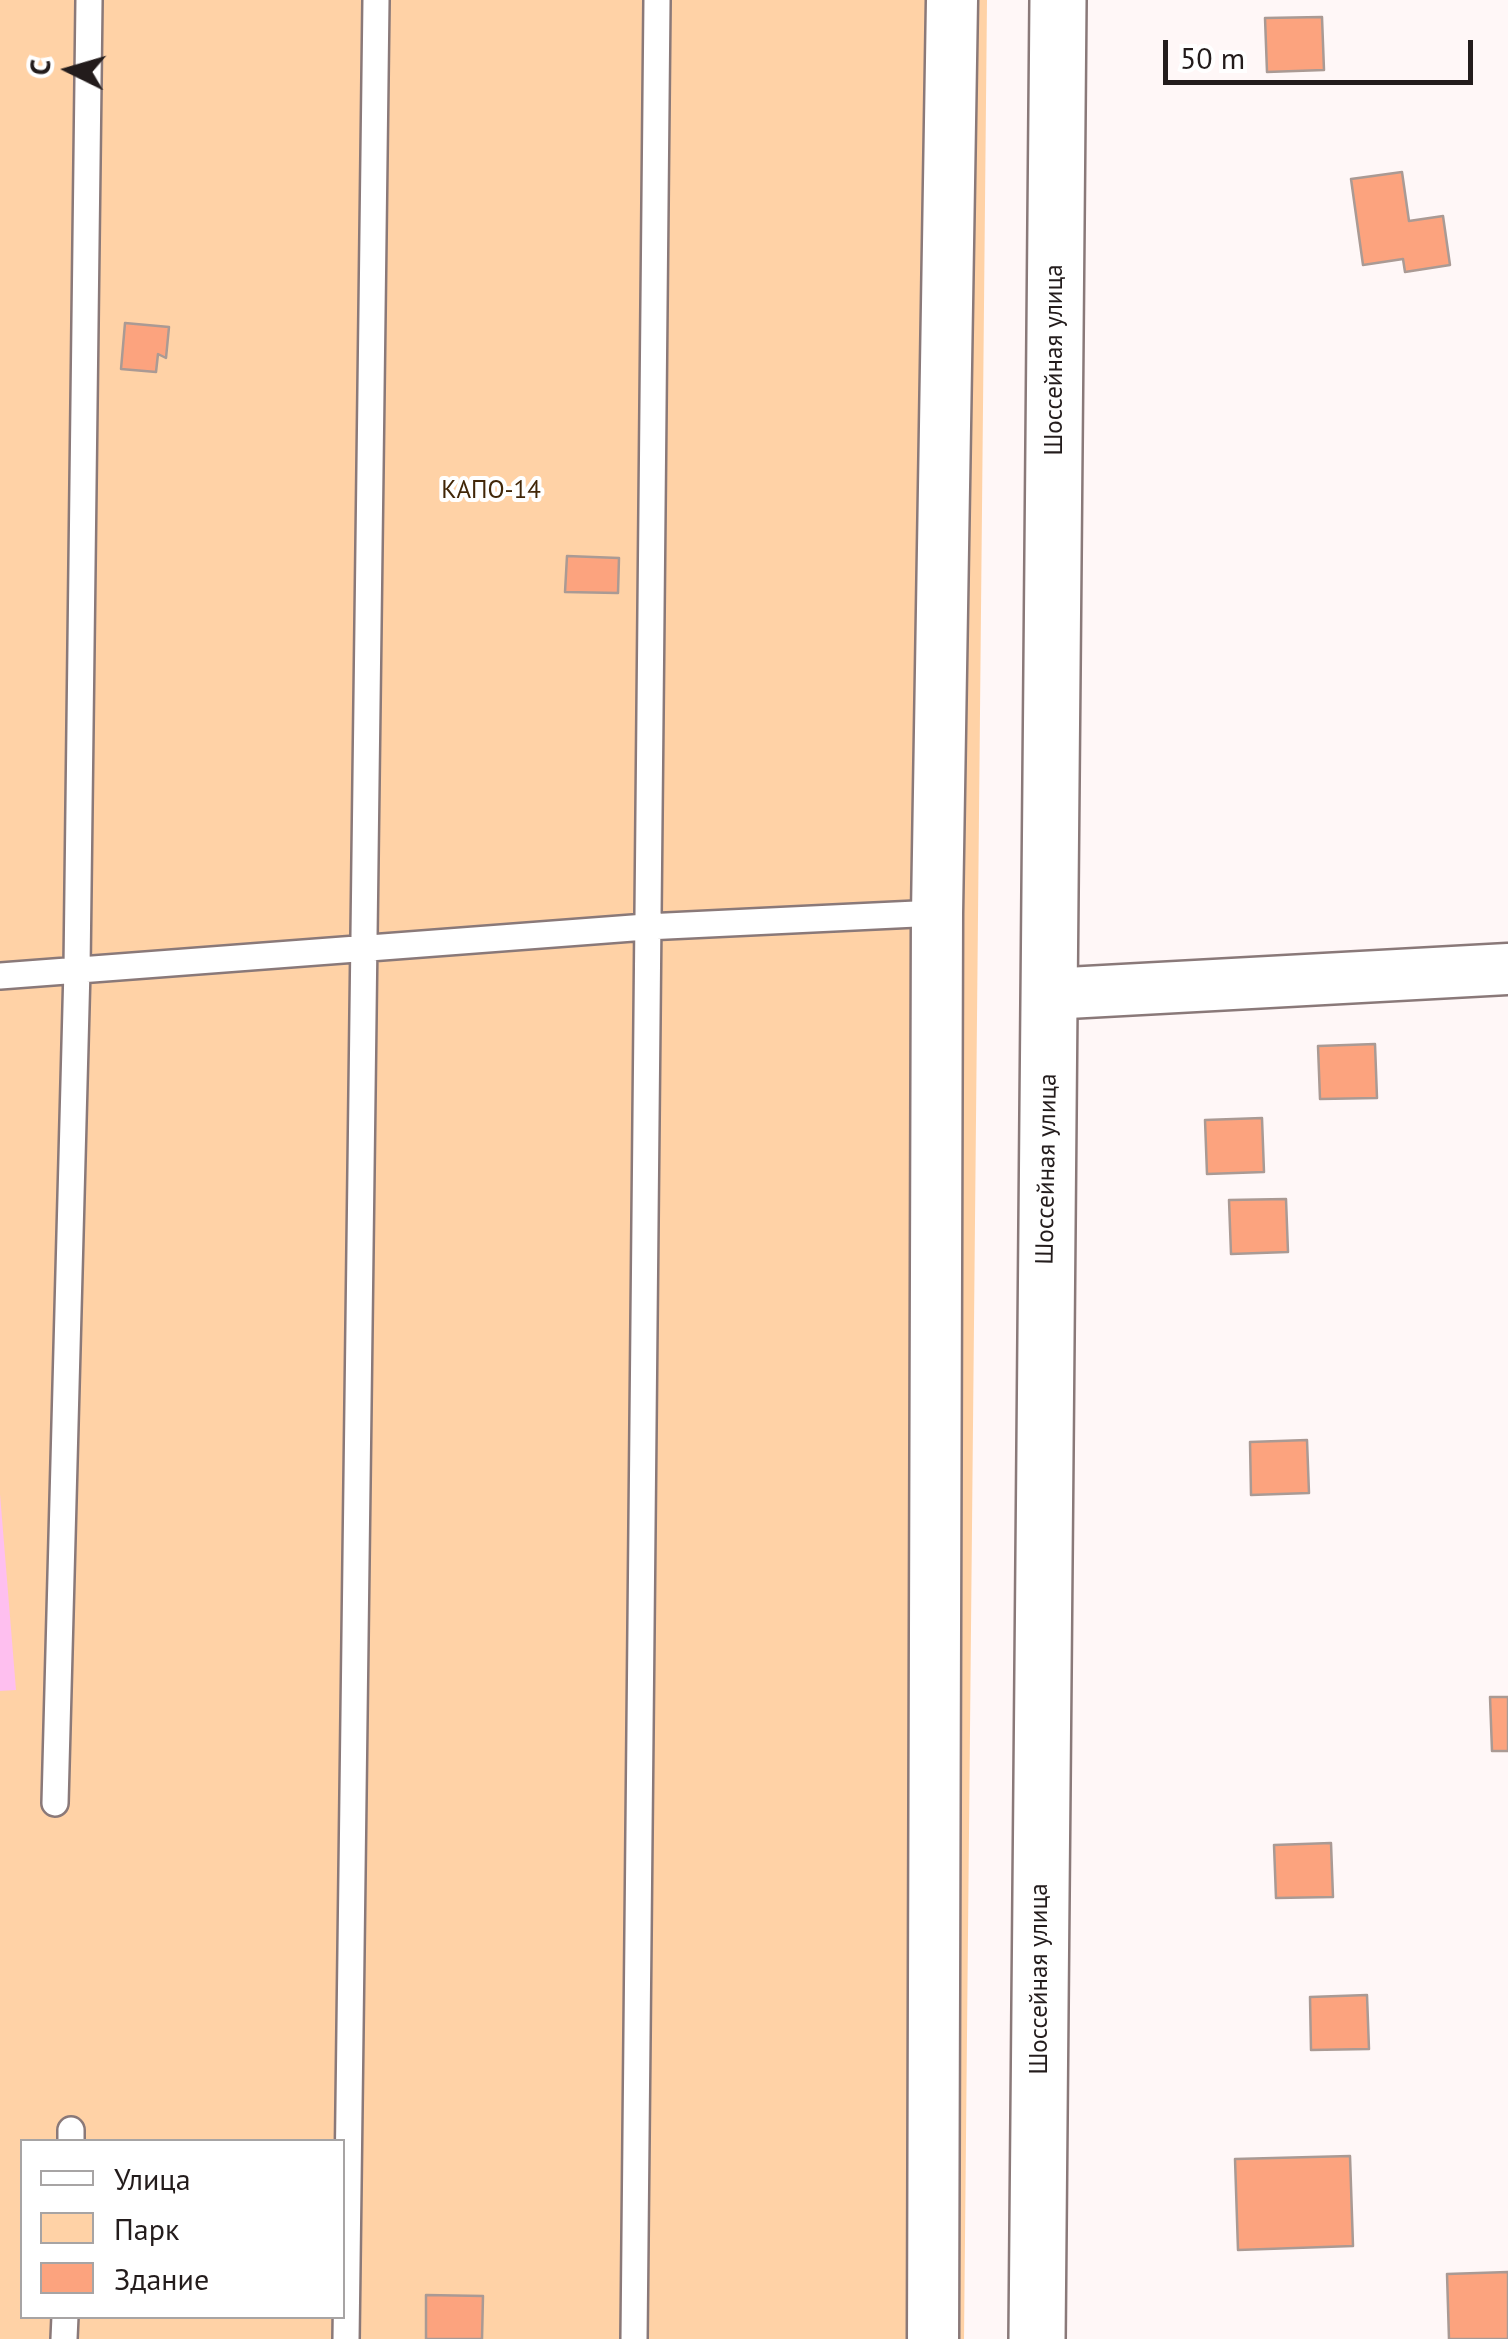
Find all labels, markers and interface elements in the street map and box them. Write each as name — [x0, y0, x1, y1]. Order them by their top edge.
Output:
north arrow — [20, 20, 120, 120]
scale bar — [1168, 20, 1478, 82]
text: 50 m — [1180, 38, 1245, 77]
text: С — [21, 58, 59, 77]
street label: Шоссейная улица — [1040, 264, 1070, 456]
park label: КАПО-14 — [441, 476, 541, 506]
street label: Шоссейная улица — [1030, 1073, 1064, 1265]
street label: Шоссейная улица — [1025, 1883, 1055, 2075]
legend — [20, 2139, 345, 2319]
text: Улица — [114, 2159, 191, 2198]
text: Парк — [114, 2209, 179, 2248]
text: Здание — [114, 2259, 209, 2298]

